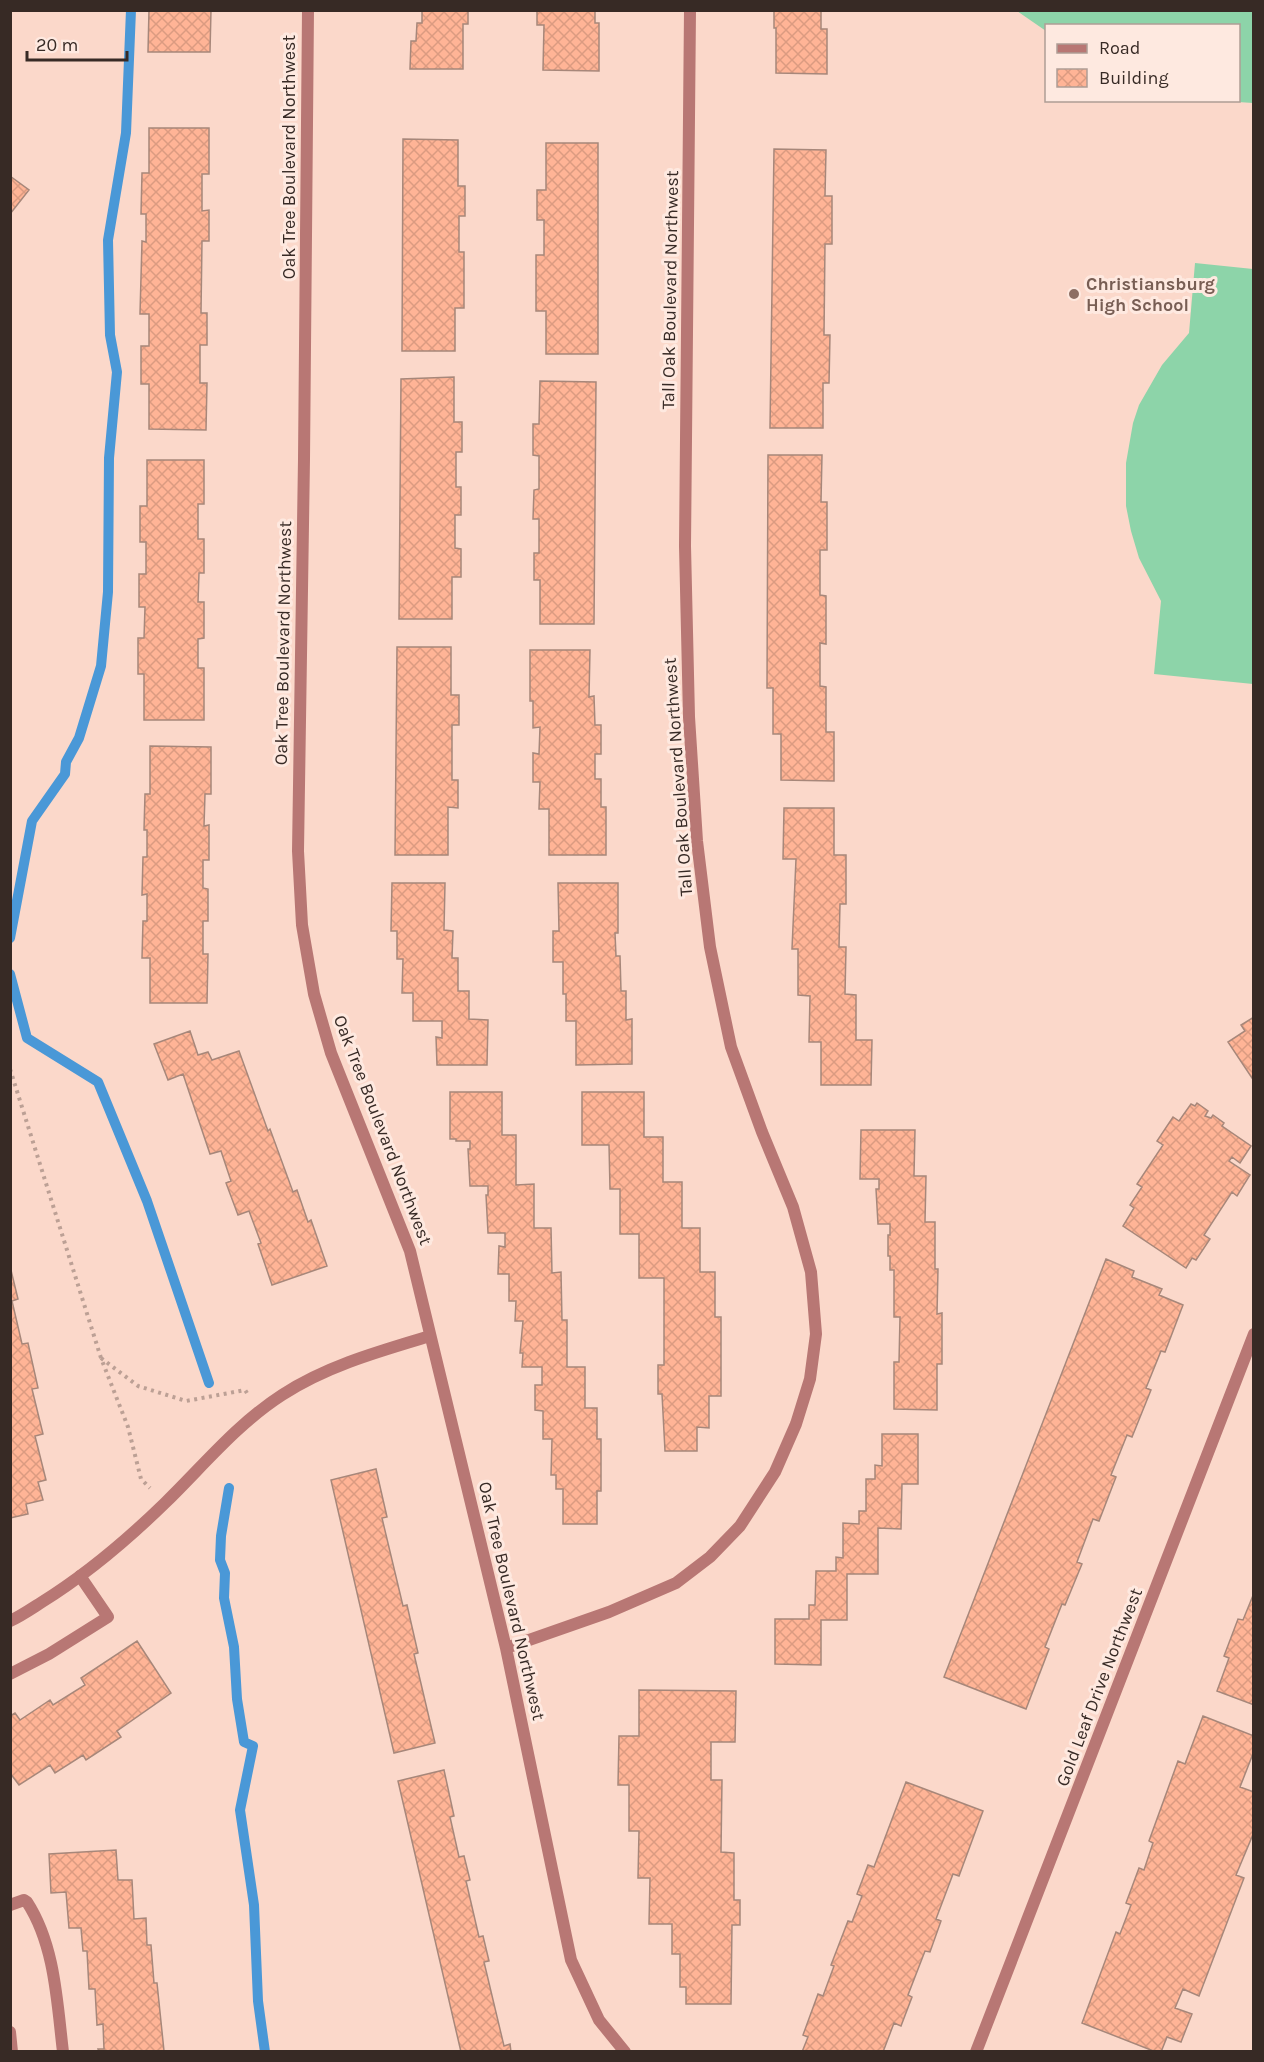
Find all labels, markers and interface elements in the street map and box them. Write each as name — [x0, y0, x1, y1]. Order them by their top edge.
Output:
scale bar — [27, 24, 128, 62]
legend — [1045, 24, 1240, 102]
text: 20 m — [36, 34, 78, 56]
street label: Oak Tree Boulevard Northwest — [278, 35, 300, 279]
text: Road — [1099, 37, 1140, 59]
text: Building — [1099, 67, 1169, 89]
street label: Tall Oak Boulevard Northwest — [657, 170, 683, 410]
place label: Christiansburg High School — [1086, 273, 1216, 316]
marker: Christiansburg High School — [1067, 287, 1081, 301]
street label: Oak Tree Boulevard Northwest — [270, 520, 296, 765]
street label: Tall Oak Boulevard Northwest — [659, 657, 697, 897]
street label: Oak Tree Boulevard Northwest — [329, 1012, 437, 1248]
street label: Oak Tree Boulevard Northwest — [474, 1479, 550, 1723]
street label: Gold Leaf Drive Northwest — [1051, 1585, 1147, 1789]

